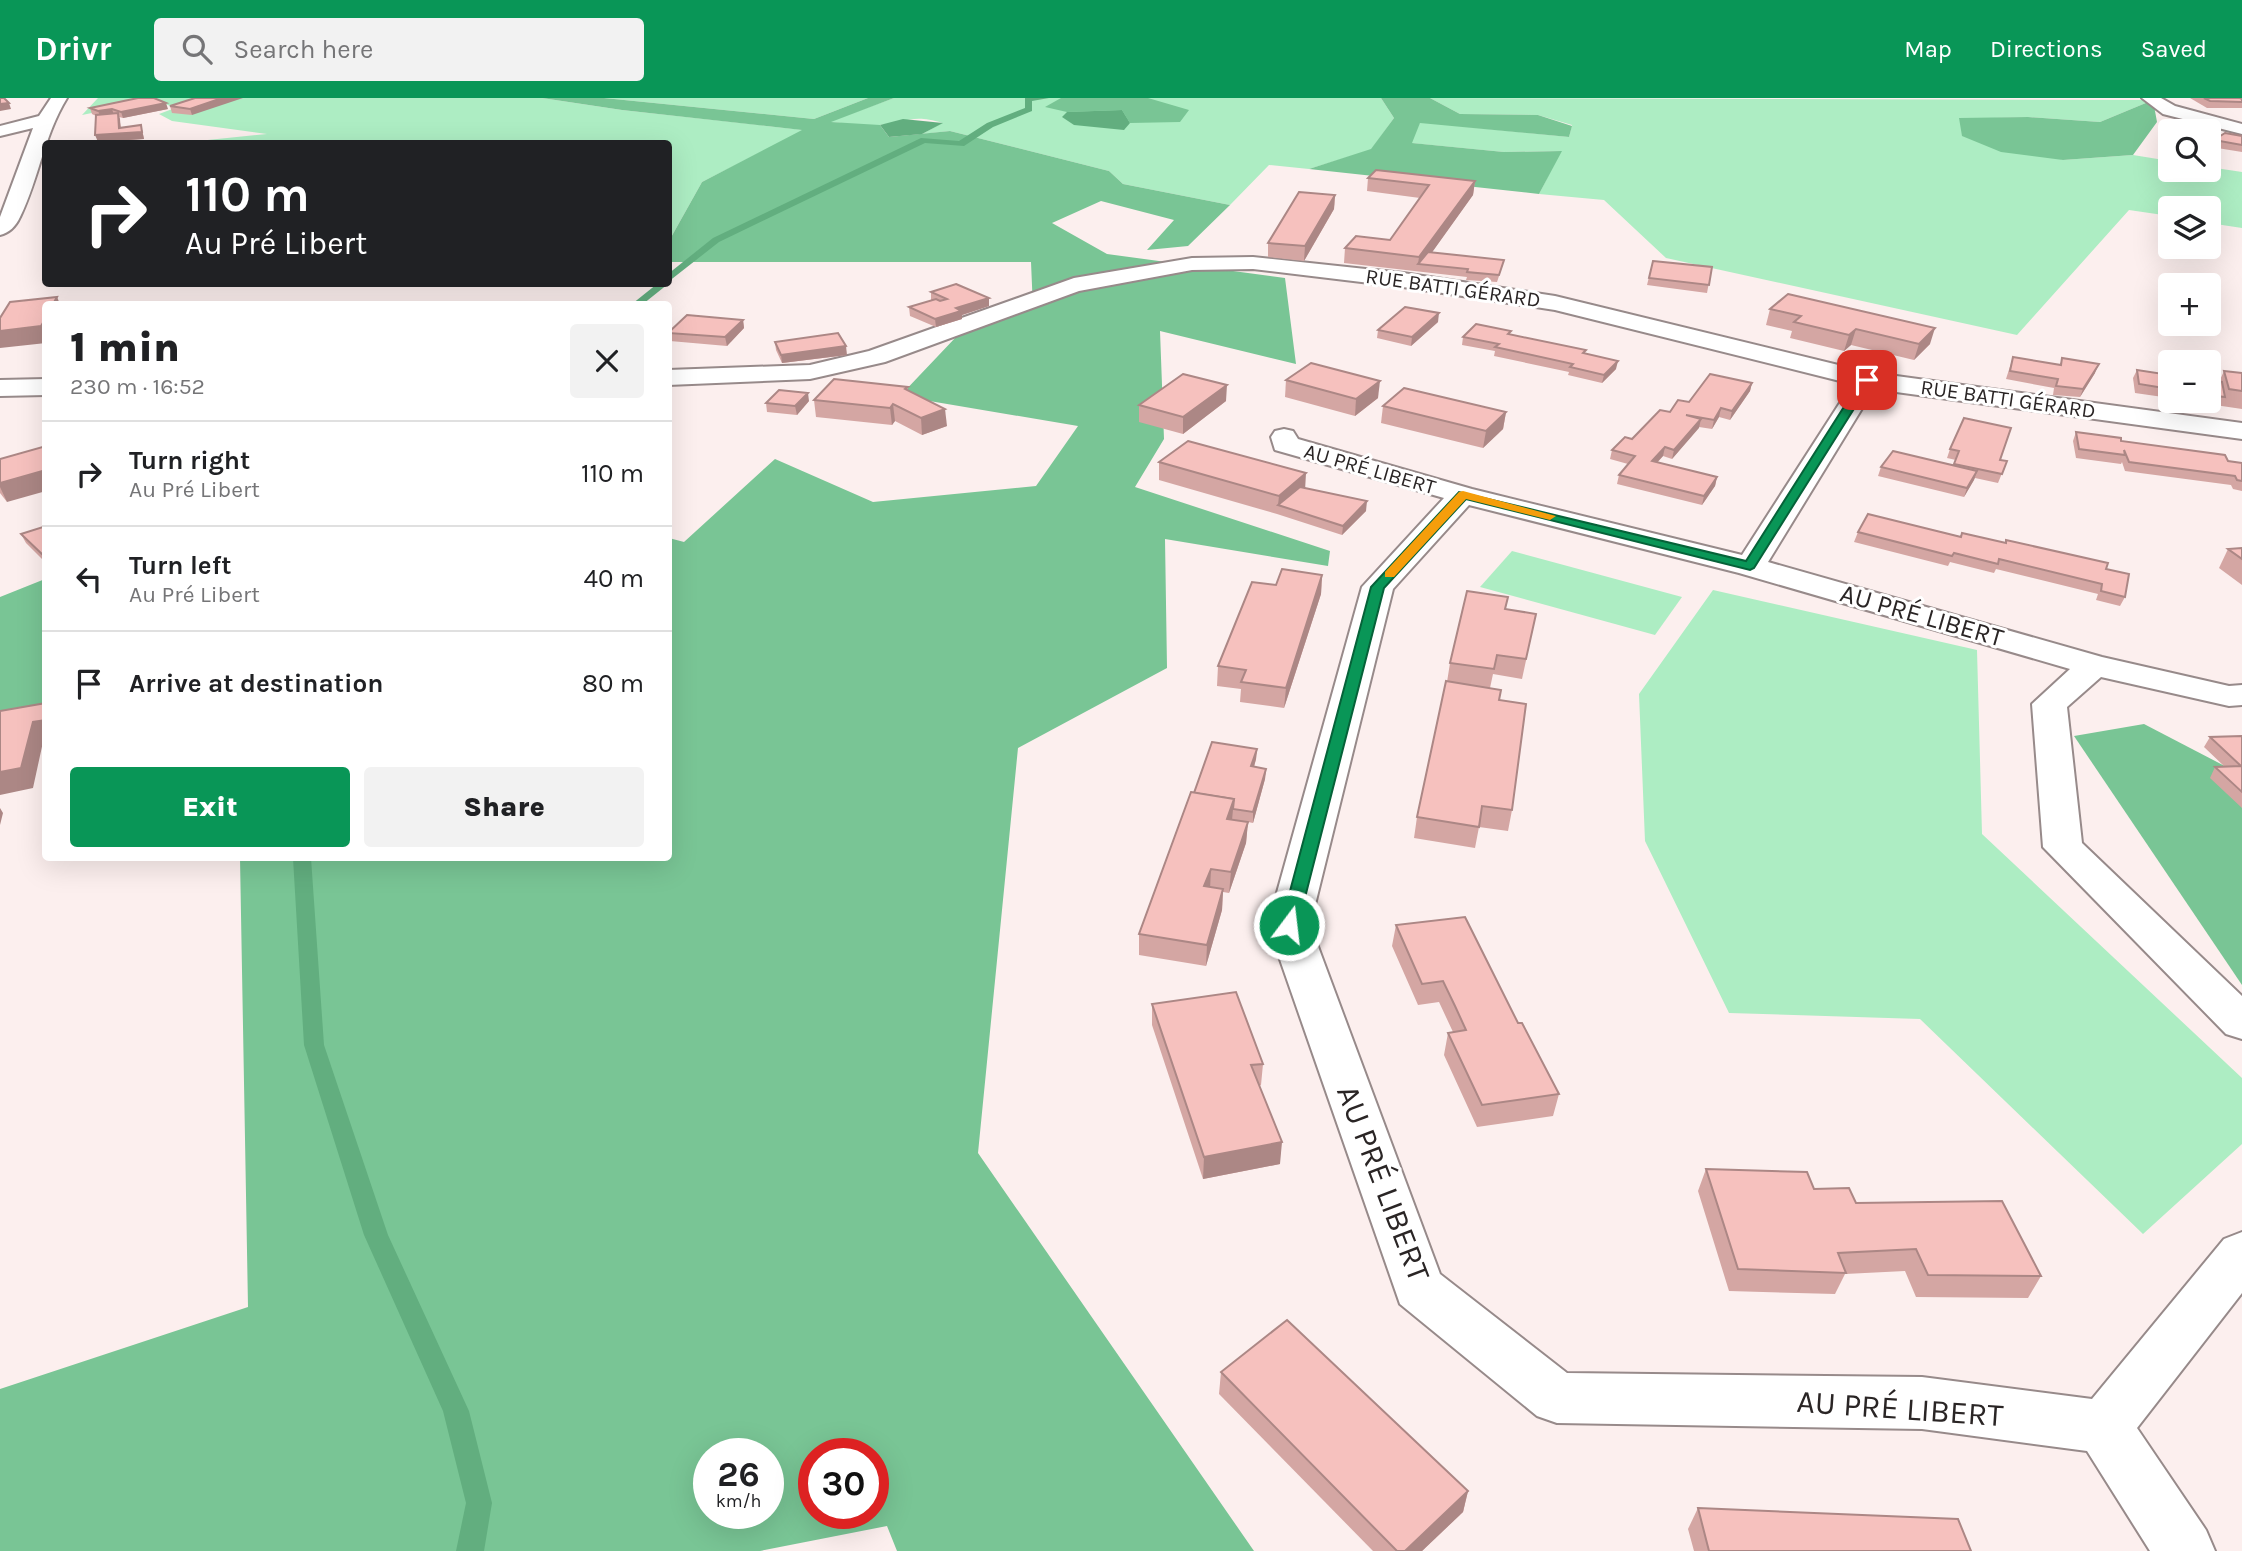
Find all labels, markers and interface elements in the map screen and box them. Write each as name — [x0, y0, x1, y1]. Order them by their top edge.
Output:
search box — [154, 18, 644, 81]
text: Drivr — [35, 30, 112, 68]
icon: search — [178, 30, 216, 68]
text: Search here — [234, 34, 373, 65]
text: Map — [1904, 35, 1952, 63]
text: Directions — [1990, 35, 2103, 63]
text: Saved — [2141, 35, 2207, 63]
map controls — [2158, 119, 2221, 413]
button: search — [2158, 119, 2221, 182]
text: 110 m — [185, 166, 310, 223]
icon: right — [70, 168, 161, 259]
button: layers — [2158, 196, 2221, 259]
text: Au Pré Libert — [185, 225, 367, 262]
street label: RUE BATTI GÉRARD — [1364, 264, 1542, 312]
button: + — [2158, 273, 2221, 336]
text: 1 min — [70, 322, 180, 372]
button: close — [570, 324, 644, 398]
pin — [1837, 350, 1897, 410]
button: − — [2158, 350, 2221, 413]
icon: arrive — [1848, 361, 1886, 399]
text: 230 m · 16:52 — [70, 373, 205, 400]
street label: RUE BATTI GÉRARD — [1919, 375, 2097, 423]
street label: AU PRÉ LIBERT — [1301, 439, 1439, 499]
text: Turn right — [129, 445, 250, 476]
icon: right — [70, 455, 108, 493]
text: 110 m — [581, 458, 644, 489]
text: Au Pré Libert — [129, 476, 260, 503]
text: Turn left — [129, 550, 231, 581]
icon: left — [70, 560, 108, 598]
text: 40 m — [584, 563, 644, 594]
street label: AU PRÉ LIBERT — [1837, 576, 2007, 654]
text: Au Pré Libert — [129, 581, 260, 608]
icon: arrive — [70, 665, 108, 703]
text: Arrive at destination — [129, 668, 383, 699]
text: 80 m — [582, 668, 644, 699]
button: Exit — [70, 767, 350, 847]
button: Share — [364, 767, 644, 847]
position arrow — [1252, 888, 1326, 962]
street label: AU PRÉ LIBERT — [1329, 1079, 1440, 1287]
street label: AU PRÉ LIBERT — [1795, 1381, 2005, 1434]
speed limit sign: 30 — [798, 1438, 889, 1529]
text: 26 — [717, 1454, 760, 1495]
text: km/h — [716, 1490, 761, 1512]

